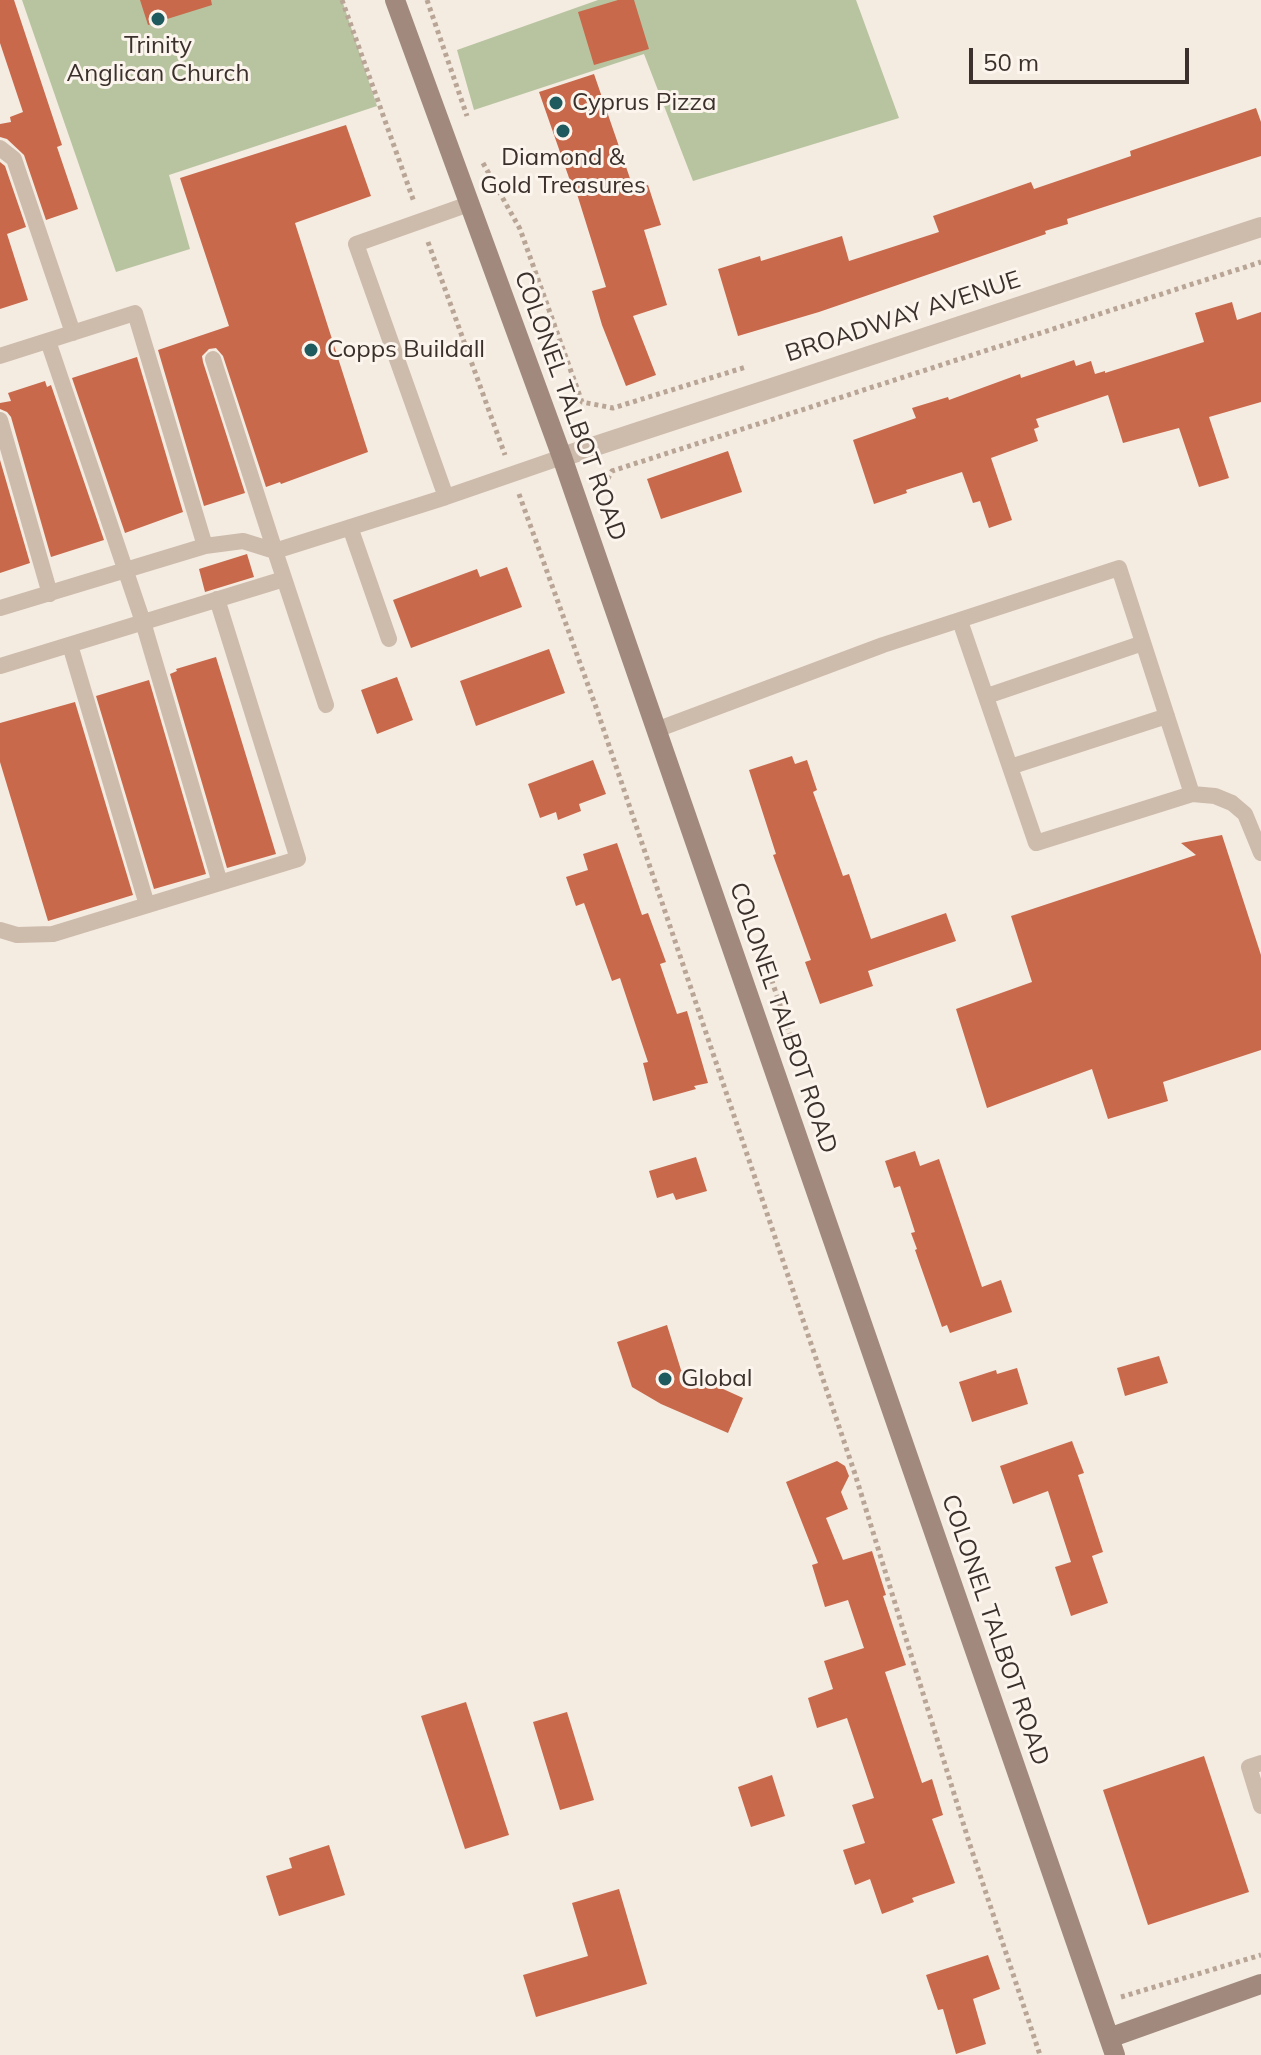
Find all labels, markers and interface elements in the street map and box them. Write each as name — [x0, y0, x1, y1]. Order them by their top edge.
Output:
marker: Trinity Anglican Church — [149, 10, 167, 28]
place label: Trinity Anglican Church — [67, 32, 249, 88]
scale bar — [973, 32, 1193, 82]
text: 50 m — [983, 47, 1039, 77]
place label: Cyprus Pizza — [572, 89, 716, 117]
marker: Cyprus Pizza — [547, 94, 565, 112]
marker: Diamond & Gold Treasures — [554, 122, 572, 140]
place label: Diamond & Gold Treasures — [480, 144, 646, 200]
street label: BROADWAY AVENUE — [782, 265, 1024, 369]
street label: COLONEL TALBOT ROAD — [508, 267, 632, 545]
place label: Copps Buildall — [327, 336, 485, 364]
marker: Copps Buildall — [302, 341, 320, 359]
street label: COLONEL TALBOT ROAD — [723, 879, 843, 1157]
place label: Global — [681, 1365, 752, 1393]
marker: Global — [656, 1370, 674, 1388]
street label: COLONEL TALBOT ROAD — [935, 1491, 1055, 1769]

